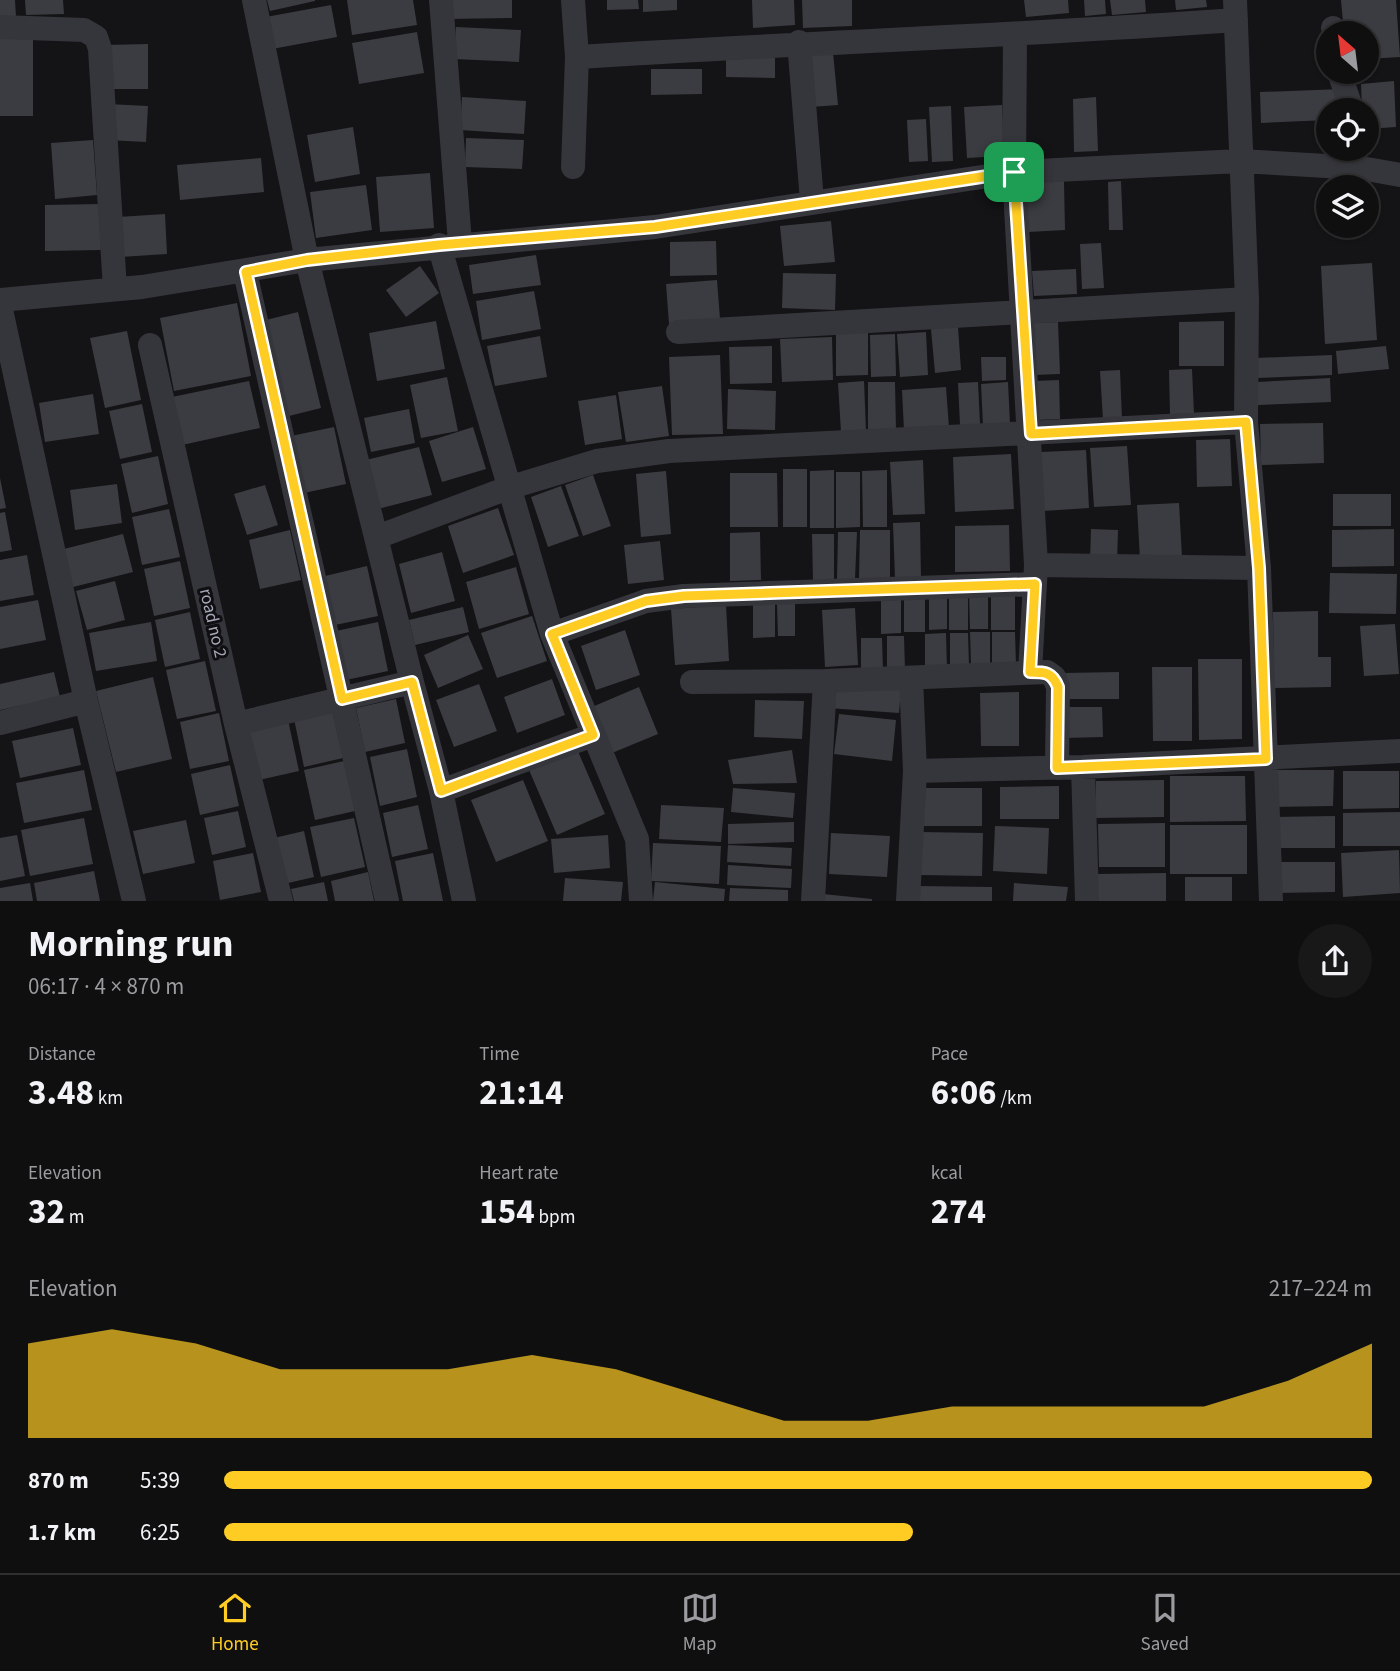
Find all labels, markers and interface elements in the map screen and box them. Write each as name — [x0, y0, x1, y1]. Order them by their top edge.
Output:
north arrow — [1316, 21, 1379, 84]
map controls — [1316, 21, 1379, 238]
button: locate — [1316, 98, 1379, 161]
pin — [984, 142, 1044, 202]
icon: arrive — [995, 153, 1033, 191]
button: layers — [1316, 175, 1379, 238]
street label: road no 2 — [193, 586, 233, 660]
text: Morning run — [28, 917, 233, 971]
button: share — [1298, 924, 1372, 998]
text: 06:17 · 4 × 870 m — [28, 970, 184, 1003]
text: Distance — [28, 1041, 96, 1068]
text: Time — [479, 1041, 519, 1068]
text: Pace — [931, 1041, 968, 1068]
text: 3.48 — [28, 1068, 94, 1118]
text: 21:14 — [479, 1068, 564, 1118]
text: 6:06 — [931, 1068, 997, 1118]
text: km — [94, 1085, 123, 1112]
text: /km — [997, 1085, 1032, 1112]
text: Elevation — [28, 1160, 102, 1187]
text: Heart rate — [479, 1160, 558, 1187]
text: kcal — [931, 1160, 963, 1187]
text: 32 — [28, 1187, 65, 1237]
text: 154 — [479, 1187, 535, 1237]
text: 274 — [931, 1187, 986, 1237]
text: m — [65, 1204, 85, 1231]
text: bpm — [535, 1204, 575, 1231]
text: Elevation — [28, 1272, 118, 1305]
text: 217–224 m — [1269, 1272, 1372, 1305]
text: 870 m — [28, 1464, 89, 1497]
text: 5:39 — [140, 1464, 180, 1497]
text: 1.7 km — [28, 1516, 96, 1549]
text: 6:25 — [140, 1516, 180, 1549]
tab: Home — [211, 1589, 259, 1658]
tab: Map — [681, 1589, 719, 1658]
tab: Saved — [1141, 1589, 1189, 1658]

